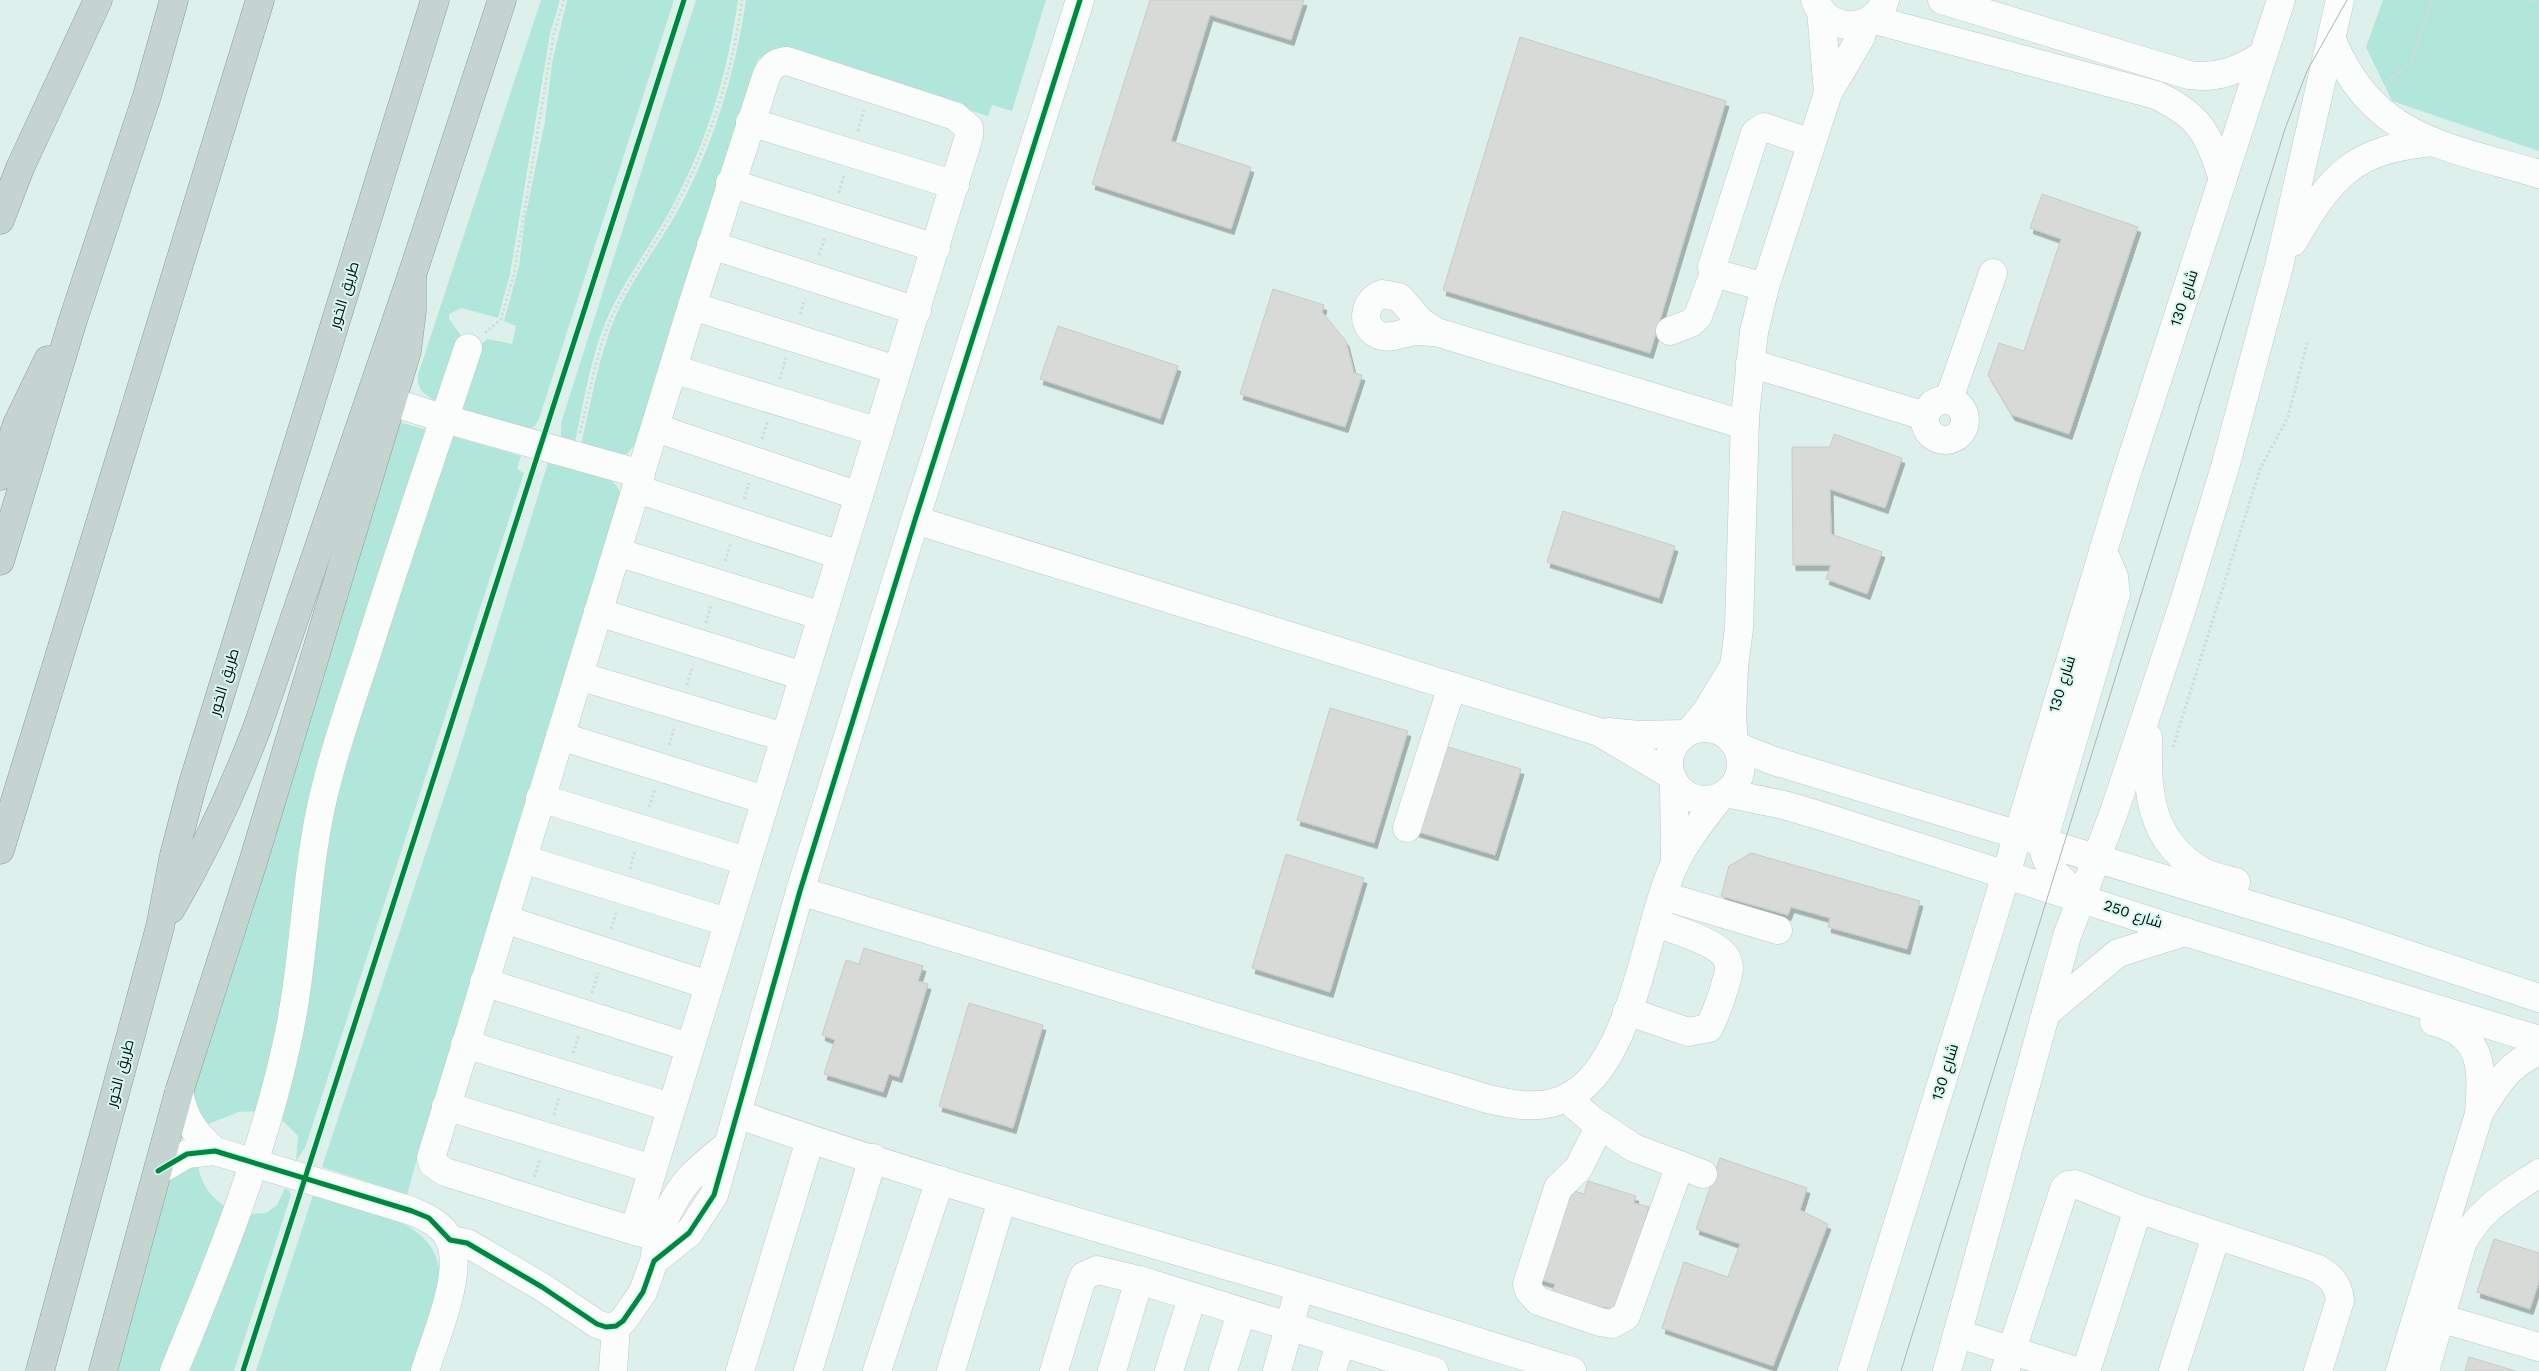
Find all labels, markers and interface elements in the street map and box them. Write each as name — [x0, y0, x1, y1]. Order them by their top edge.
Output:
street label: طريق الخور — [325, 259, 364, 332]
street label: شارع 130 — [2166, 268, 2203, 329]
street label: طريق الخور — [205, 646, 244, 719]
street label: شارع 130 — [2045, 654, 2081, 715]
street label: شارع 250 — [2101, 896, 2165, 934]
street label: طريق الخور — [102, 1037, 139, 1110]
street label: شارع 130 — [1928, 1042, 1964, 1103]

